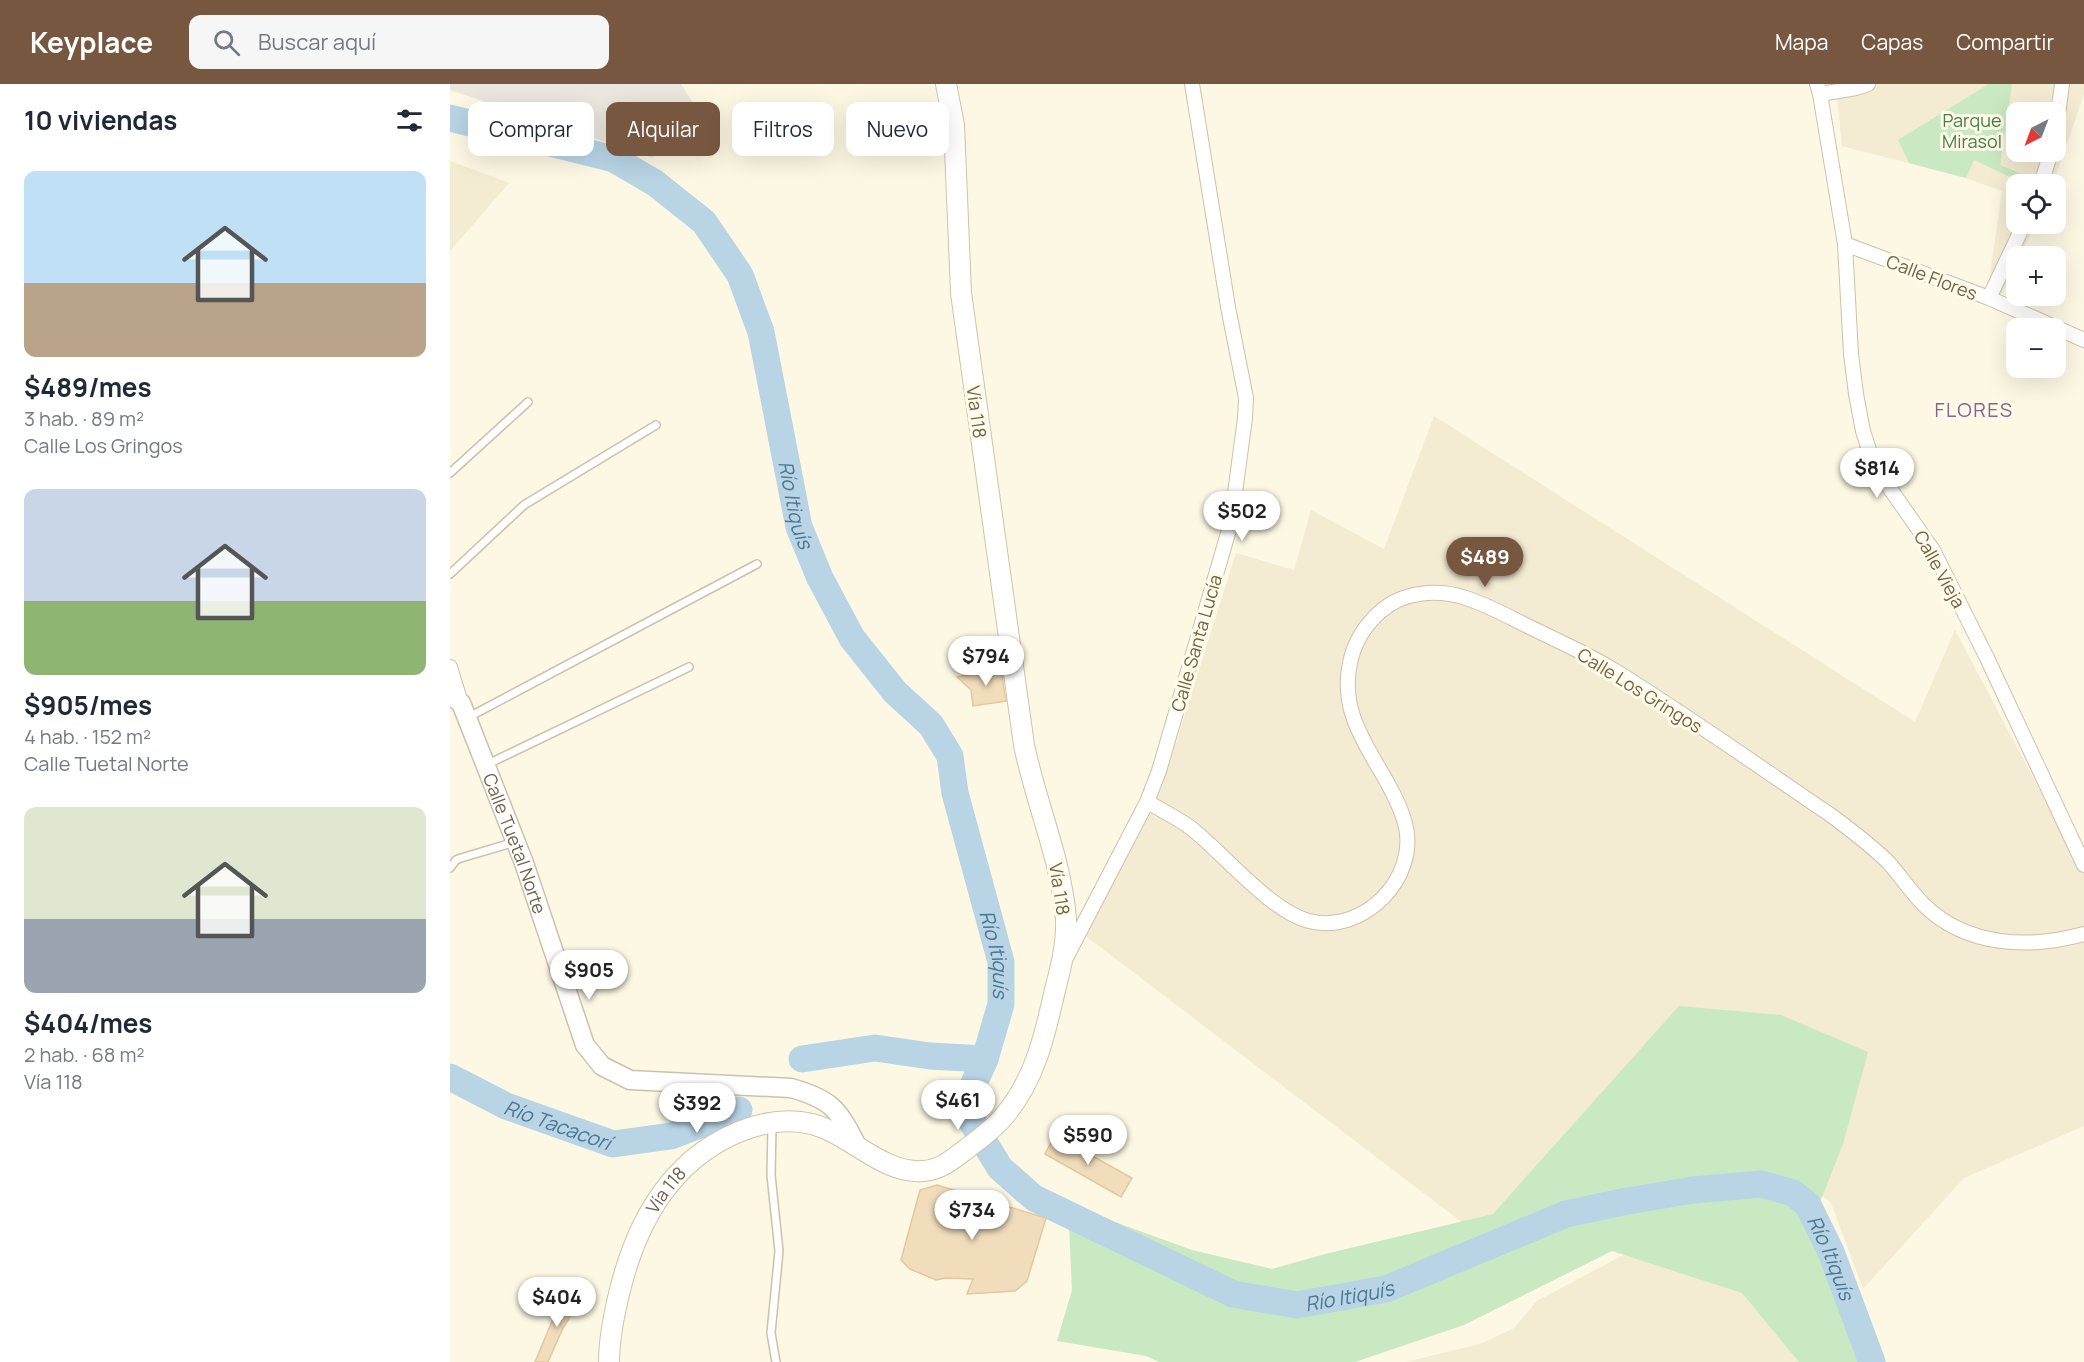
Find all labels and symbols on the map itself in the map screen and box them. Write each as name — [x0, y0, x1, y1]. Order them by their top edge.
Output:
north arrow — [2006, 102, 2066, 162]
park label: Parque Mirasol — [1942, 108, 2002, 153]
street label: Calle Flores — [1883, 249, 1981, 305]
street label: Vía 118 — [961, 384, 993, 440]
district label: FLORES — [1934, 396, 2014, 423]
pin: $814 — [1841, 448, 1913, 499]
water label: Río Itiquís — [773, 458, 820, 554]
pin: $502 — [1206, 491, 1278, 542]
street label: Calle Vieja — [1909, 526, 1971, 612]
pin: $489 — [1449, 537, 1521, 588]
street label: Calle Santa Lucía — [1165, 572, 1227, 714]
pin: $794 — [950, 636, 1022, 687]
street label: Calle Los Gringos — [1573, 642, 1707, 738]
street label: Calle Tuetal Norte — [478, 769, 552, 917]
street label: Vía 118 — [1044, 861, 1076, 917]
water label: Río Itiquís — [974, 907, 1015, 1000]
pin: $905 — [553, 950, 625, 1001]
pin: $461 — [922, 1080, 994, 1131]
pin: $392 — [661, 1083, 733, 1134]
water label: Río Tacacorí — [501, 1093, 619, 1157]
pin: $590 — [1052, 1115, 1124, 1166]
street label: Vía 118 — [640, 1161, 691, 1218]
pin: $734 — [936, 1190, 1008, 1241]
water label: Río Itiquís — [1802, 1211, 1862, 1305]
water label: Río Itiquís — [1303, 1273, 1399, 1317]
pin: $404 — [521, 1277, 593, 1328]

